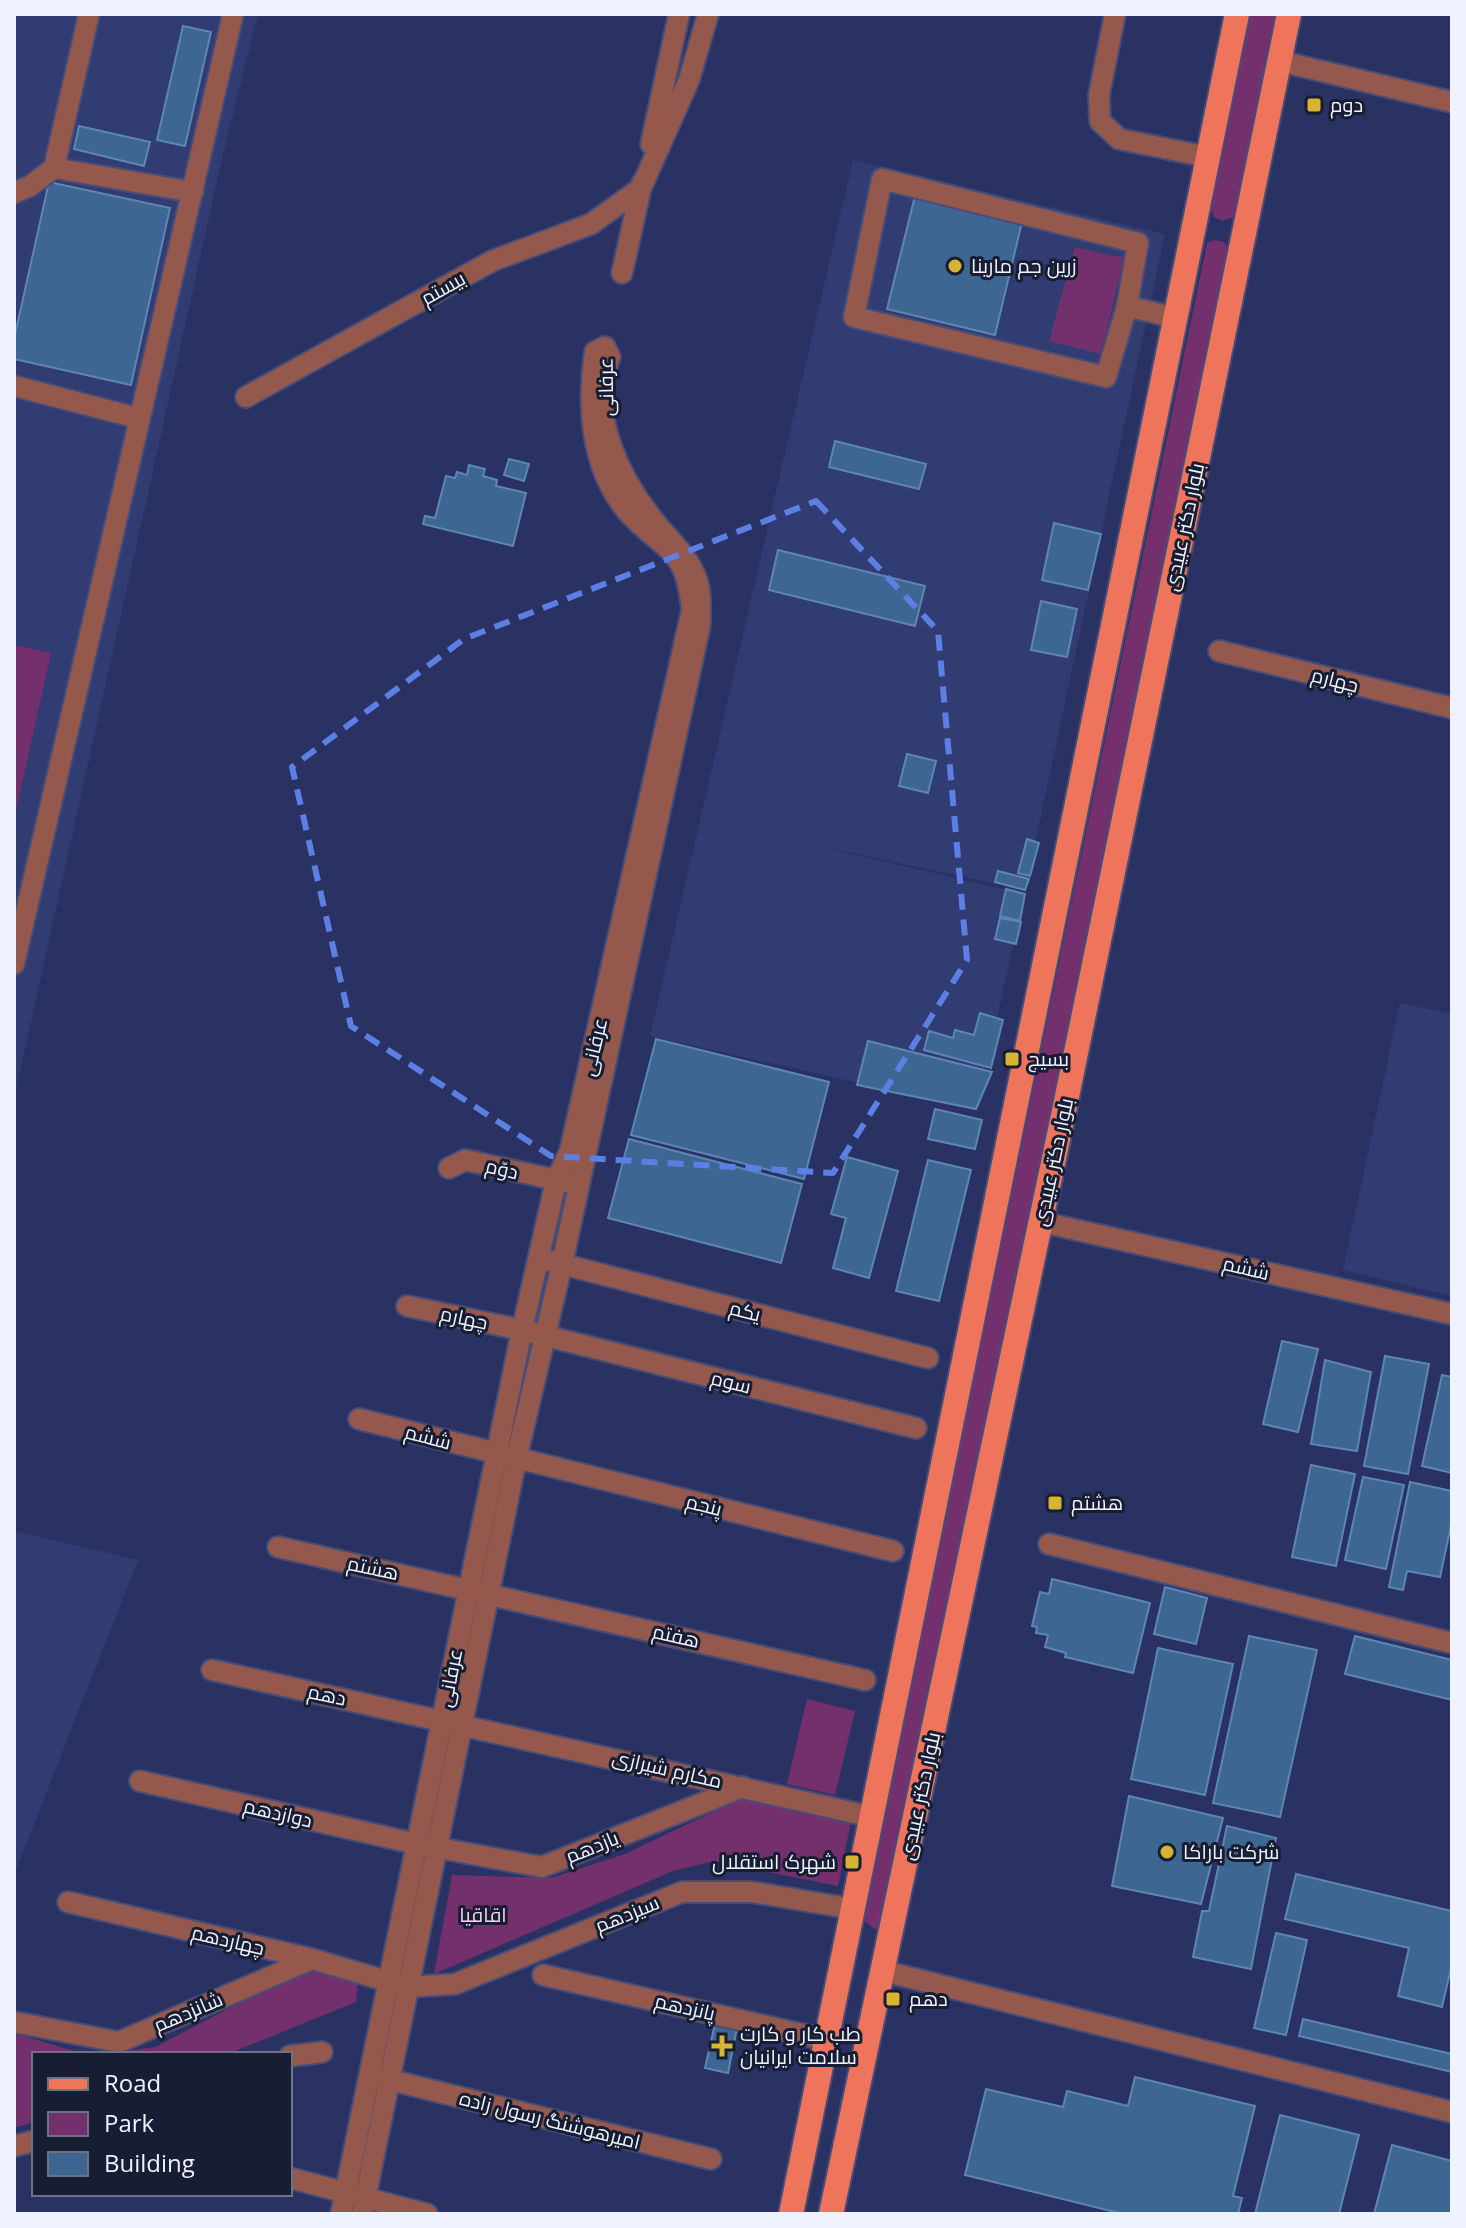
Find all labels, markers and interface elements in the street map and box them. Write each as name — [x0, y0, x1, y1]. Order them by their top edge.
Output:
place label: دوم — [1330, 91, 1363, 119]
marker: دوم — [1305, 96, 1323, 114]
place label: زرین جم مارینا — [971, 252, 1077, 280]
marker: زرین جم مارینا — [946, 257, 964, 275]
street label: بیستم — [415, 264, 471, 312]
street label: عرفانی — [591, 357, 620, 417]
street label: بلوار دکتر عبیدی — [1157, 460, 1210, 593]
street label: چهارم — [1308, 661, 1362, 699]
street label: عرفانی — [574, 1015, 613, 1079]
place label: بسیج — [1028, 1045, 1069, 1073]
marker: بسیج — [1003, 1050, 1021, 1068]
street label: بلوار دکتر عبیدی — [1026, 1095, 1079, 1228]
street label: دوّم — [483, 1152, 521, 1186]
street label: ششم — [1220, 1249, 1272, 1287]
street label: یکم — [726, 1294, 764, 1329]
street label: چهارم — [438, 1299, 490, 1337]
street label: سوم — [708, 1364, 754, 1400]
street label: ششم — [402, 1417, 454, 1457]
street label: پنجم — [683, 1487, 726, 1523]
place label: هشتم — [1071, 1489, 1123, 1517]
marker: هشتم — [1046, 1494, 1064, 1512]
street label: هشتم — [345, 1549, 401, 1587]
street label: هفتم — [650, 1617, 702, 1655]
street label: عرفانی — [431, 1646, 468, 1709]
street label: دهم — [305, 1677, 349, 1713]
street label: بلوار دکتر عبیدی — [893, 1729, 946, 1862]
street label: مکارم شیرازی — [609, 1743, 725, 1795]
street label: دوازدهم — [241, 1791, 315, 1835]
street label: یازدهم — [561, 1823, 623, 1870]
place label: شرکت باراکا — [1183, 1838, 1280, 1865]
marker: شرکت باراکا — [1158, 1843, 1176, 1861]
place label: شهرک استقلال — [712, 1848, 836, 1875]
marker: شهرک استقلال — [843, 1853, 861, 1871]
street label: سیزدهم — [591, 1888, 663, 1940]
park label: اقاقیا — [459, 1901, 507, 1928]
street label: چهاردهم — [189, 1918, 267, 1962]
street label: شانزدهم — [149, 1985, 227, 2039]
place label: دهم — [909, 1985, 948, 2013]
street label: پانزدهم — [652, 1986, 719, 2028]
marker: دهم — [884, 1990, 902, 2008]
place label: طب کار و کارت سلامت ایرانیان — [740, 2020, 861, 2070]
marker: طب کار و کارت سلامت ایرانیان — [711, 2035, 733, 2057]
legend — [32, 2052, 292, 2196]
text: Road — [104, 2066, 161, 2099]
street label: امیرهوشنگ رسول زاده — [457, 2084, 643, 2155]
text: Park — [104, 2106, 155, 2139]
text: Building — [104, 2146, 195, 2179]

